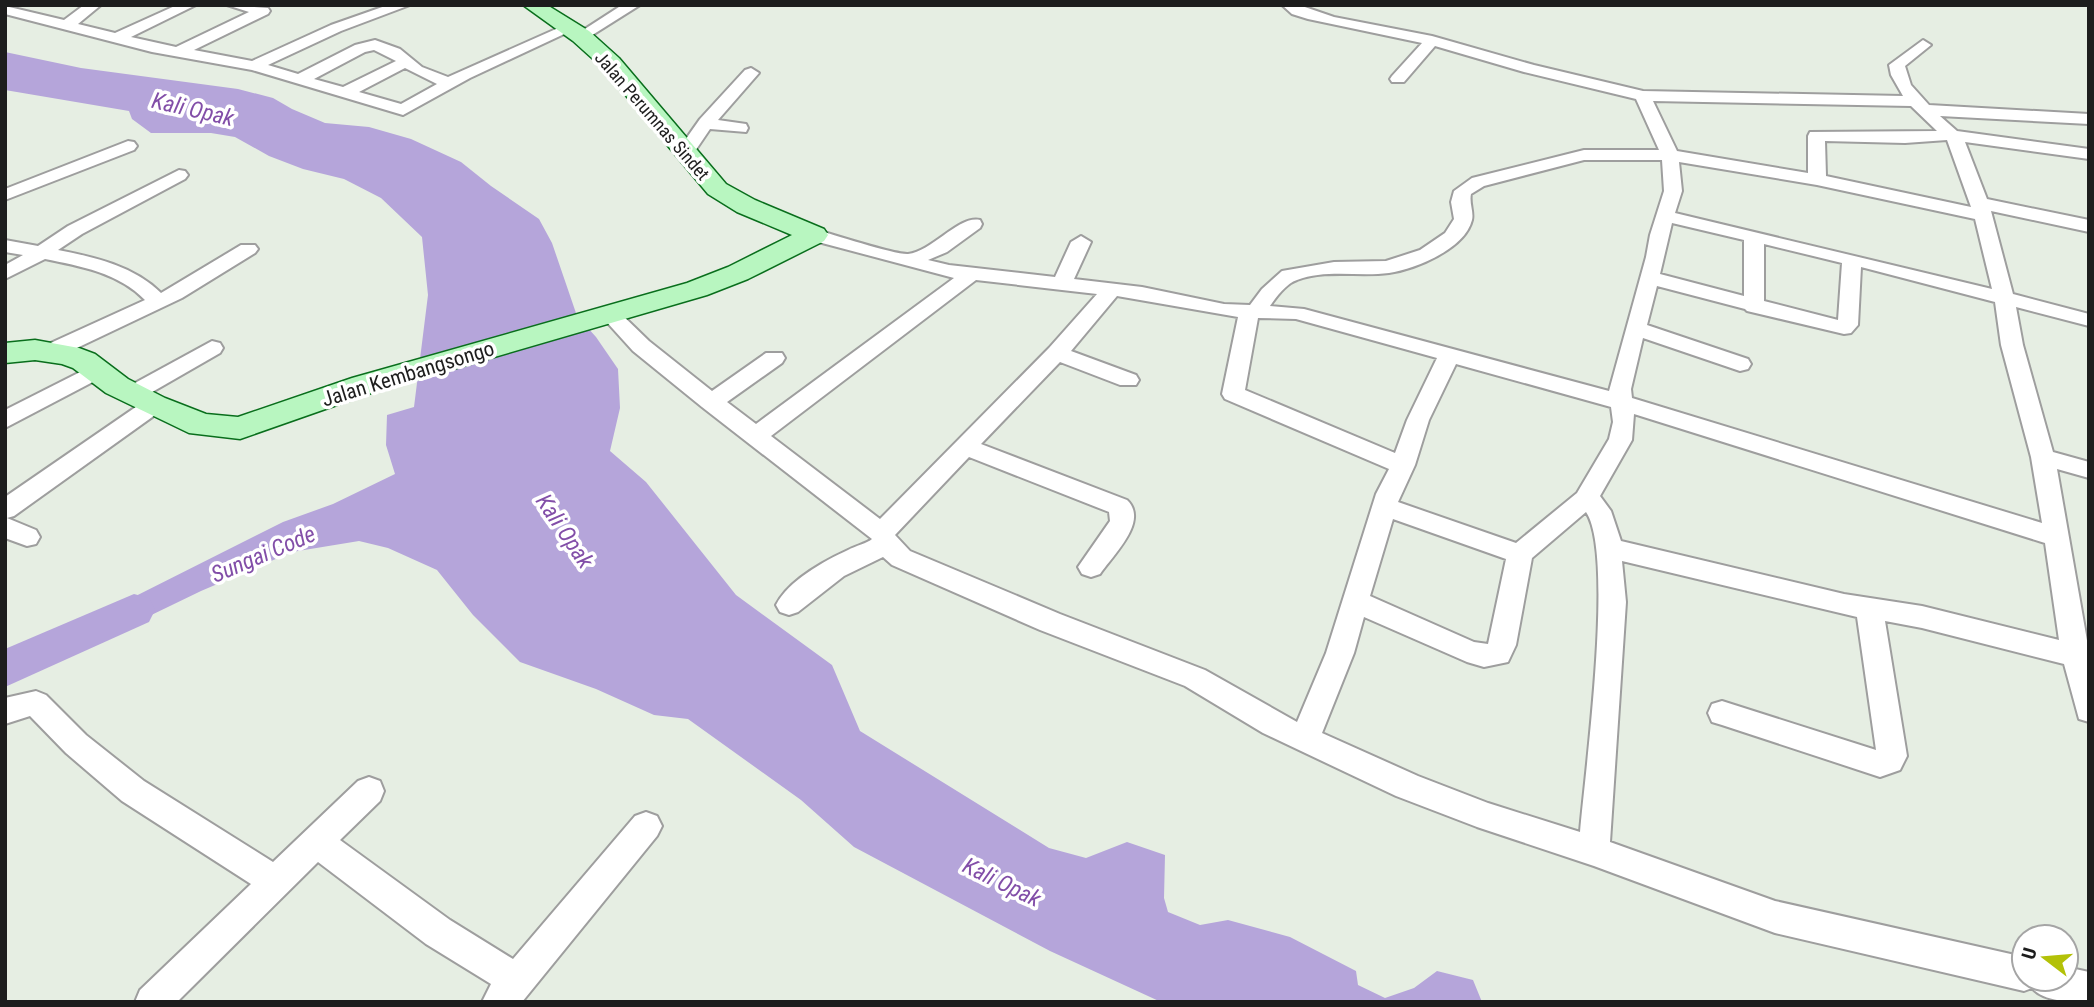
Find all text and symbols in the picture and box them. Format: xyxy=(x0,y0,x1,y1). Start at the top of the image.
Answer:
street label: Jalan Perumnas Sindet xyxy=(591,47,714,184)
water label: Kali Opak xyxy=(149,87,238,132)
street label: Jalan Kembangsongo xyxy=(319,336,497,412)
water label: Kali Opak xyxy=(530,489,600,574)
water label: Sungai Code xyxy=(207,520,319,588)
water label: Kali Opak xyxy=(958,852,1046,913)
north arrow xyxy=(2010,923,2080,993)
text: U xyxy=(2017,945,2042,962)

